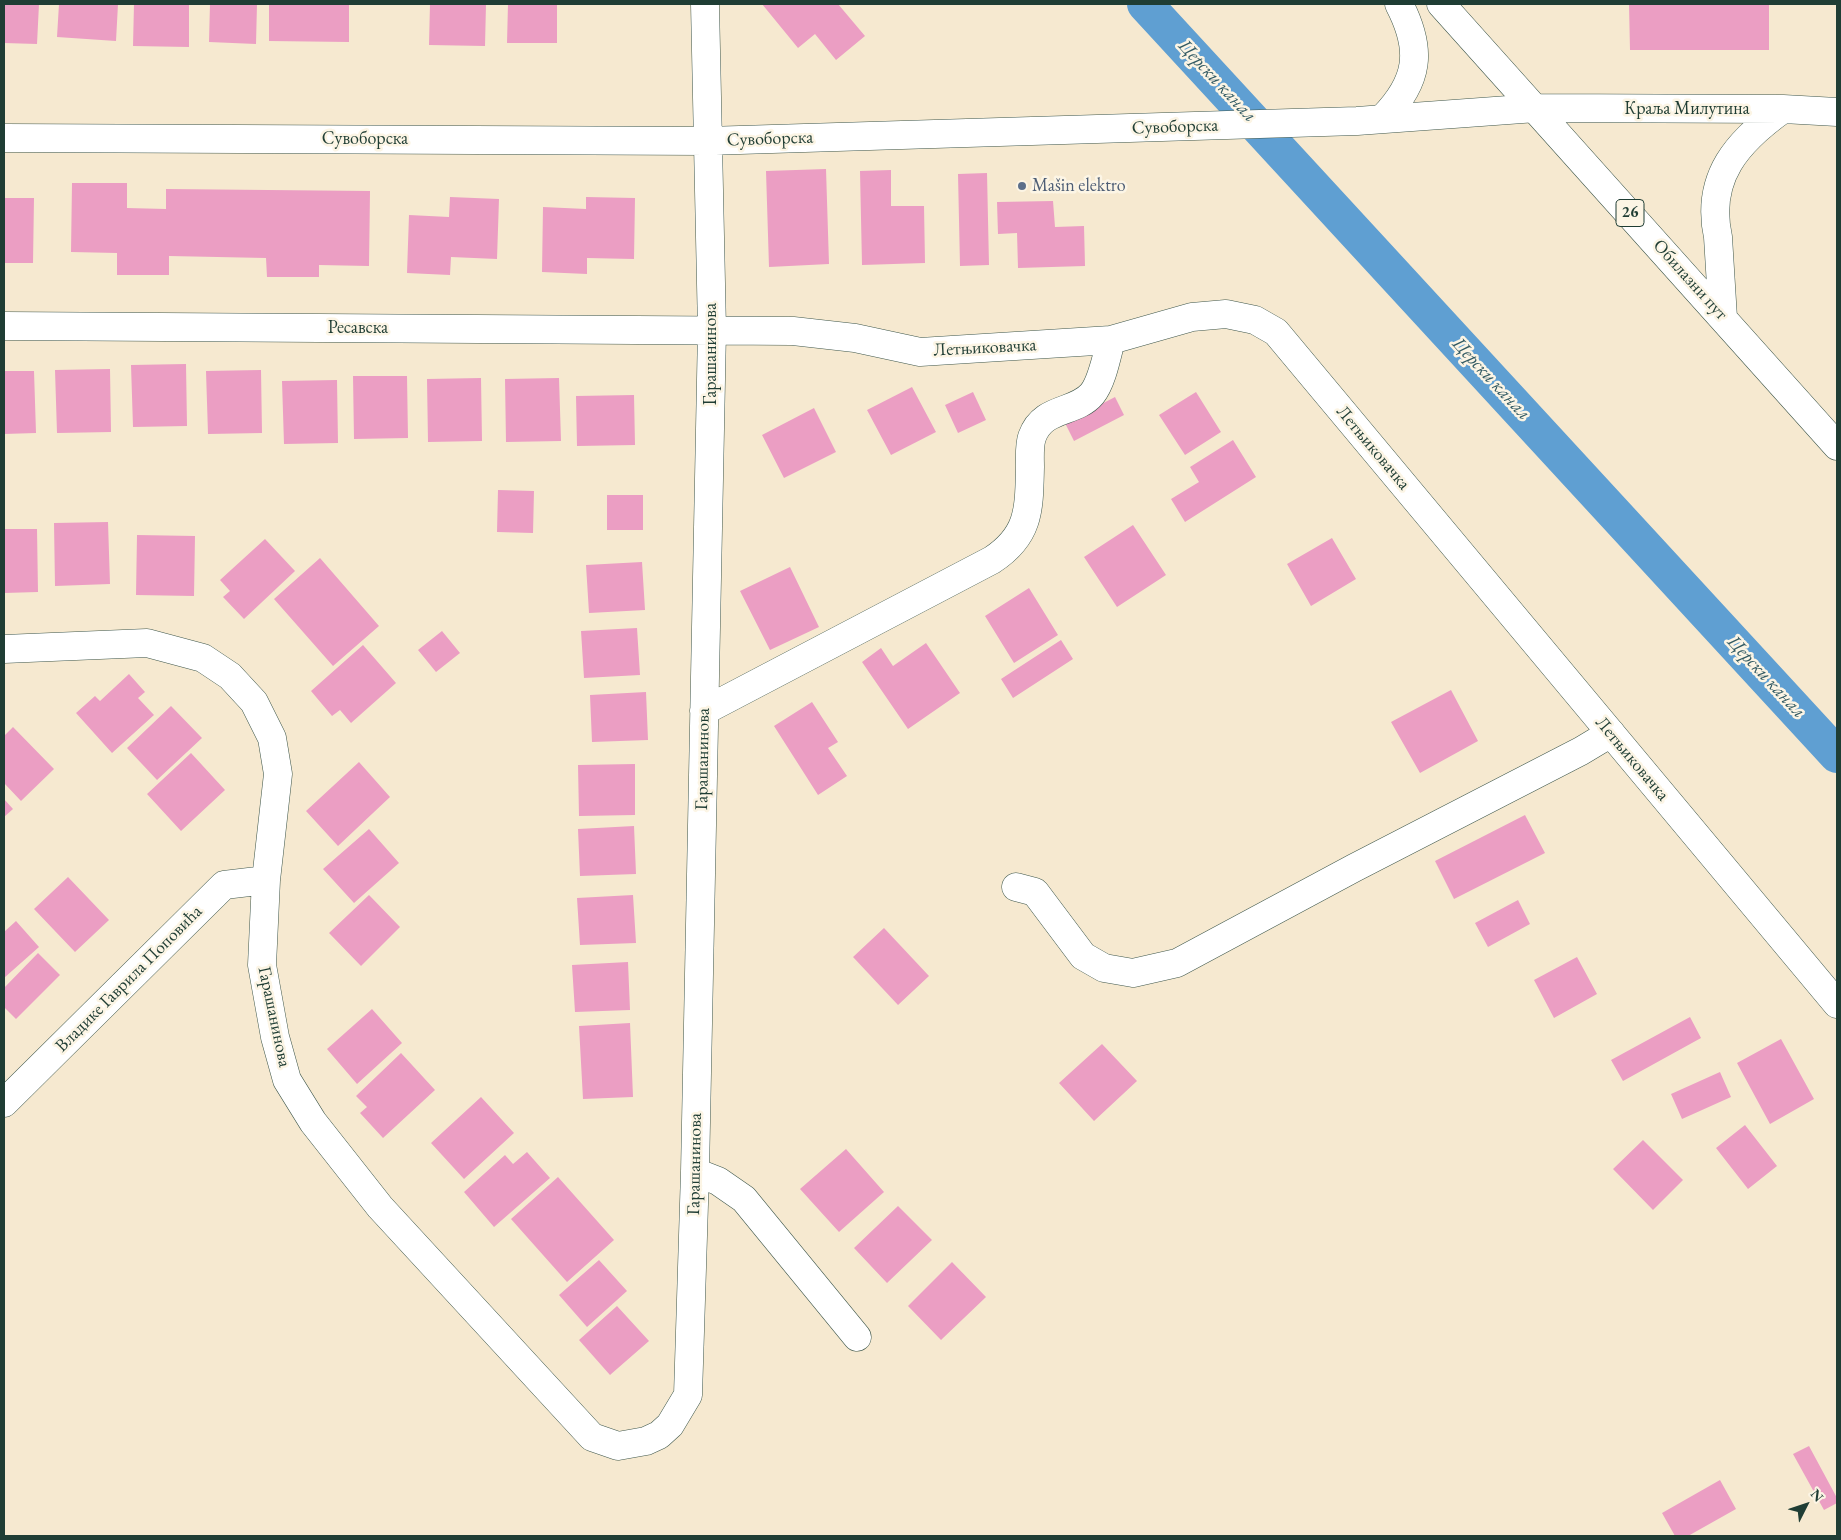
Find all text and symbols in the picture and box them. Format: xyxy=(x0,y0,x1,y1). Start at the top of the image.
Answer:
water label: Церски канал xyxy=(1173,35,1261,127)
street label: Краља Милутина xyxy=(1624,98,1750,120)
street label: Сувоборска xyxy=(1131,115,1219,139)
street label: Сувоборска xyxy=(726,127,814,151)
street label: Сувоборска xyxy=(322,128,408,150)
place label: Mašin elektro xyxy=(1032,175,1126,197)
marker: Mašin elektro xyxy=(1016,180,1028,192)
road number: 26 xyxy=(1616,200,1644,227)
street label: Обилазни пут xyxy=(1648,235,1732,325)
street label: Гарашанинова xyxy=(700,303,722,405)
street label: Ресавска xyxy=(328,317,388,339)
water label: Церски канал xyxy=(1447,333,1535,425)
street label: Летњиковачка xyxy=(933,335,1037,361)
street label: Летњиковачка xyxy=(1332,402,1414,494)
water label: Церски канал xyxy=(1722,631,1810,723)
street label: Гарашанинова xyxy=(691,708,715,810)
street label: Летњиковачка xyxy=(1591,713,1673,805)
street label: Владике Гаврила Поповића xyxy=(51,901,207,1057)
street label: Гарашанинова xyxy=(253,965,295,1069)
street label: Гарашанинова xyxy=(683,1113,707,1215)
north arrow xyxy=(1781,1480,1831,1530)
text: N xyxy=(1807,1485,1828,1505)

